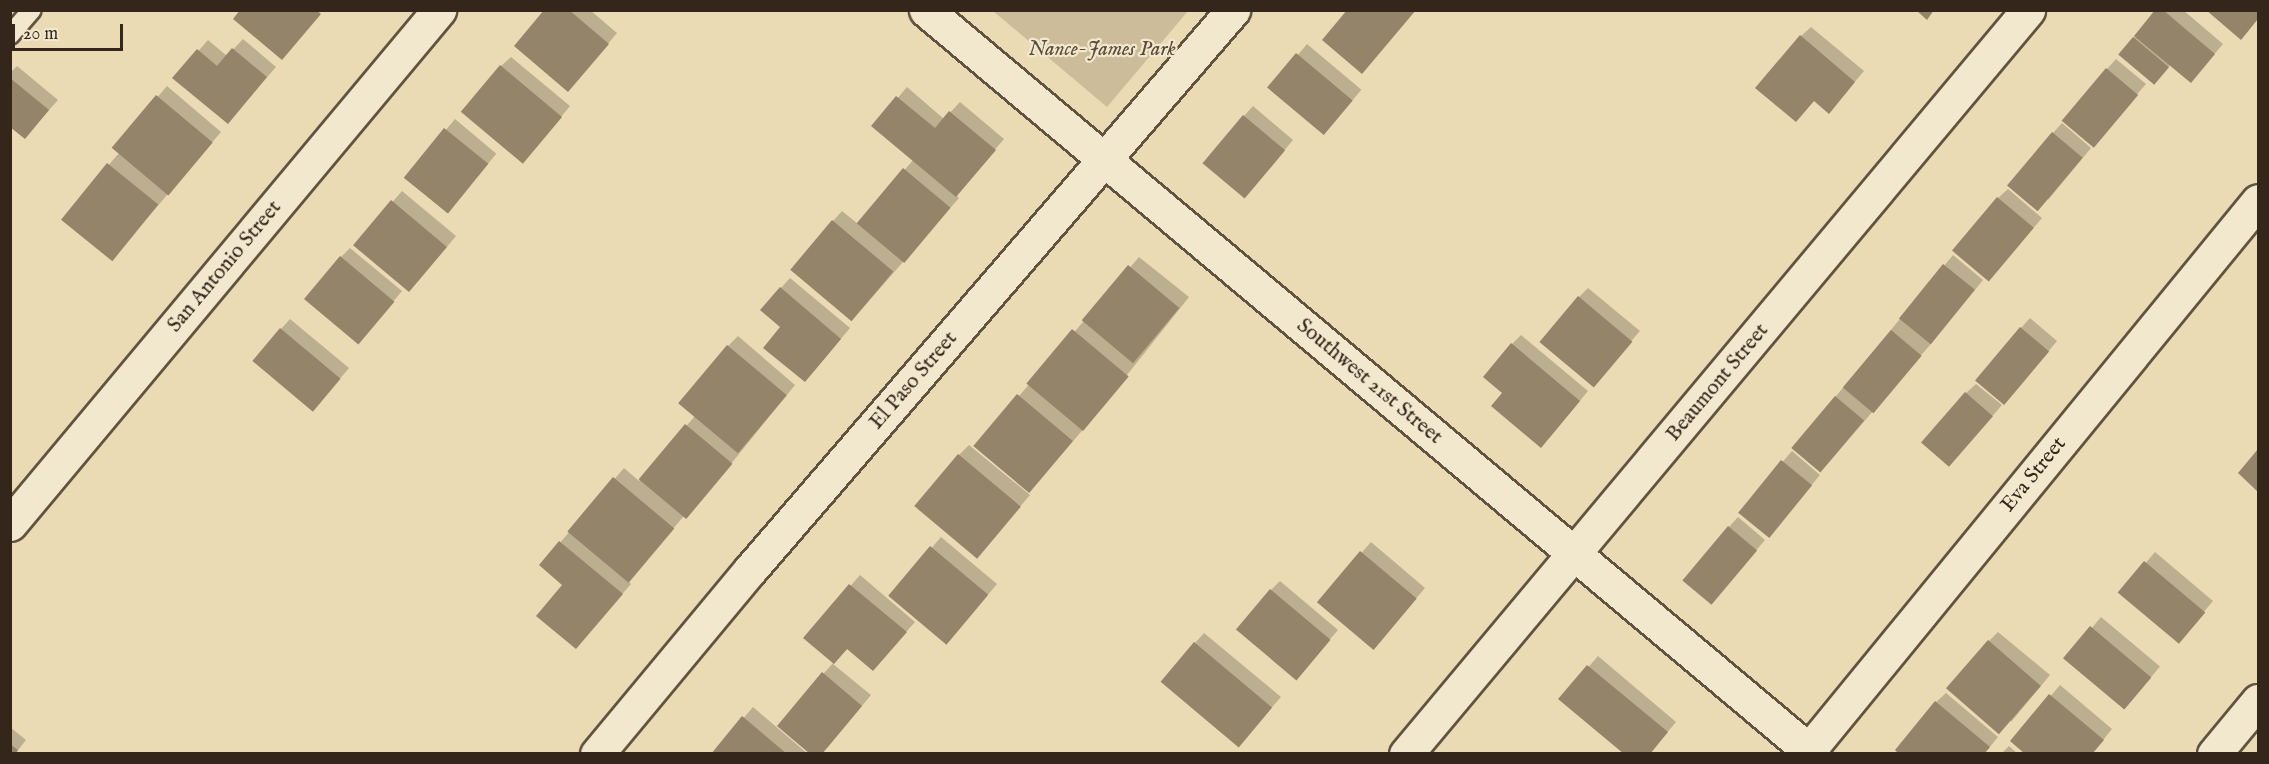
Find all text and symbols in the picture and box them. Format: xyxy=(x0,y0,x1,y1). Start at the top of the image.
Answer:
scale bar xyxy=(15,12,126,50)
text: 20 m xyxy=(23,23,58,46)
park label: Nance-James Park xyxy=(1028,37,1176,63)
street label: San Antonio Street xyxy=(163,196,287,338)
street label: Southwest 21st Street xyxy=(1291,314,1447,450)
street label: Beaumont Street xyxy=(1661,319,1775,447)
street label: El Paso Street xyxy=(865,327,963,435)
street label: Eva Street xyxy=(1996,432,2072,518)

